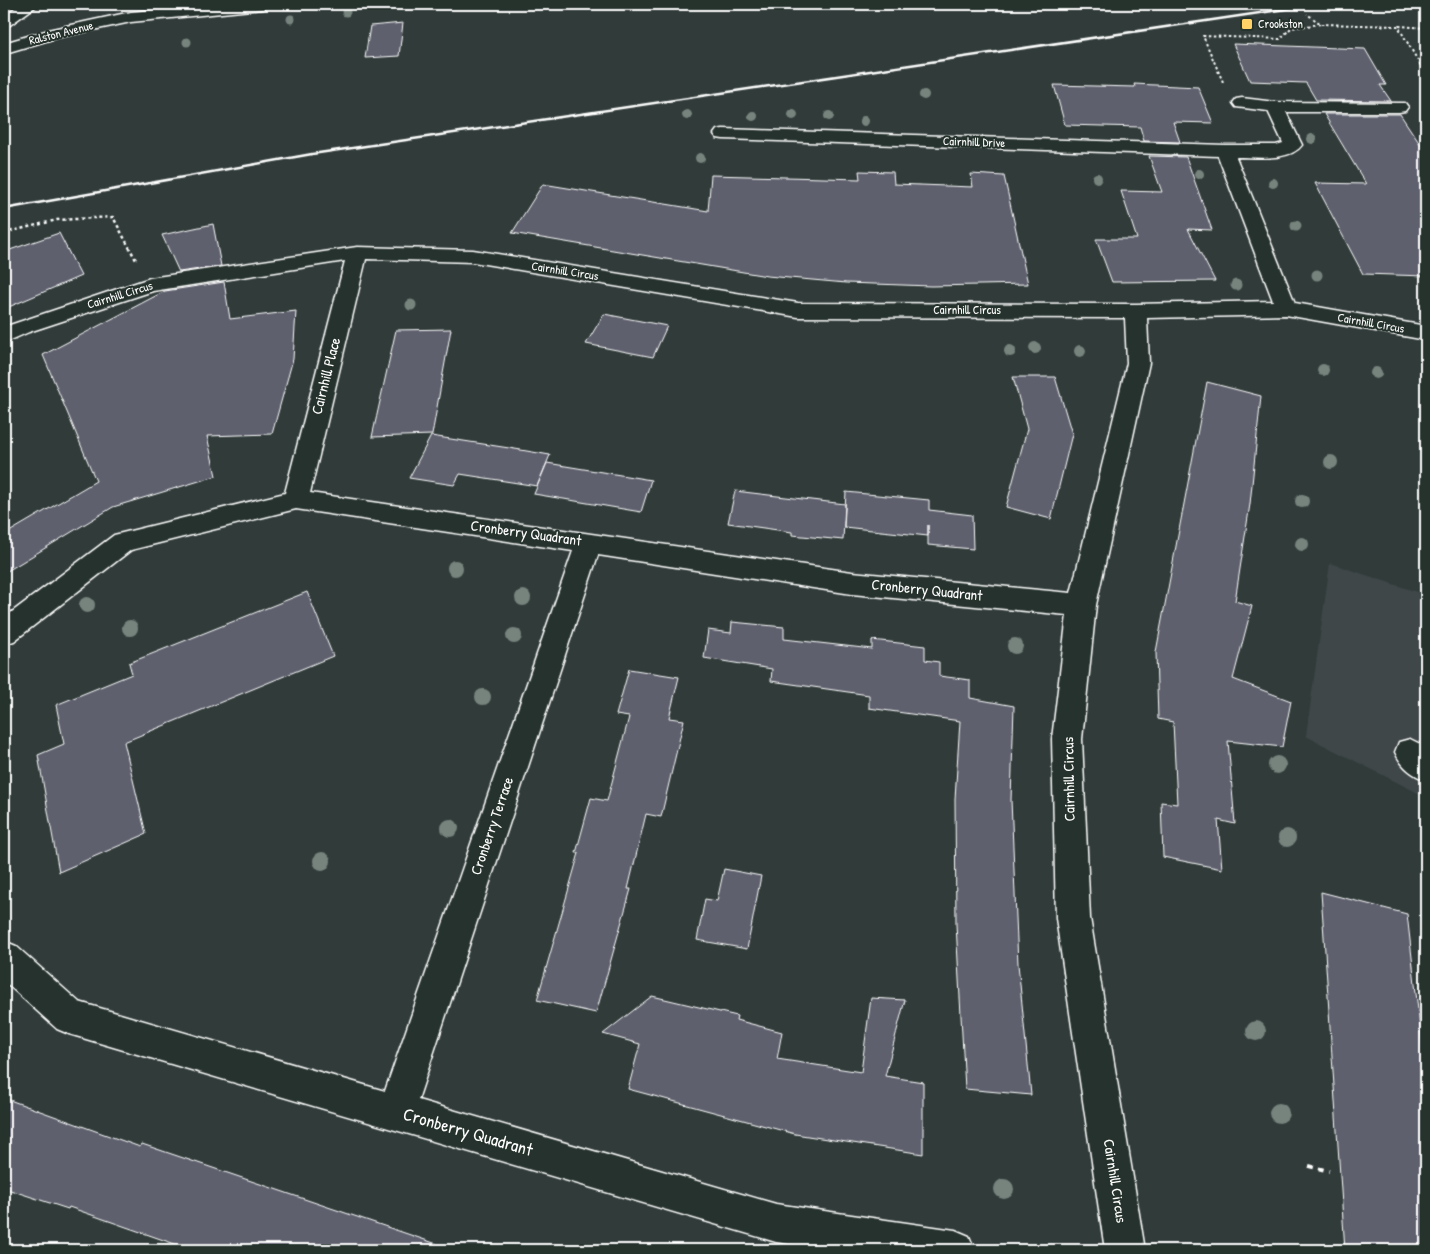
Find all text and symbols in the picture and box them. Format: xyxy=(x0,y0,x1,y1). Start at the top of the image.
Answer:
place label: Crookston xyxy=(1258,15,1303,32)
street label: Ralston Avenue xyxy=(27,16,95,49)
marker: Crookston xyxy=(1240,17,1254,31)
street label: Cairnhill Drive xyxy=(943,132,1006,151)
street label: Cairnhill Circus xyxy=(530,257,600,284)
street label: Cairnhill Circus xyxy=(85,276,155,313)
street label: Cairnhill Circus xyxy=(933,301,1001,318)
street label: Cairnhill Circus xyxy=(1336,308,1406,337)
street label: Cairnhill Place xyxy=(306,335,345,416)
street label: Cronberry Quadrant xyxy=(469,514,584,551)
street label: Cronberry Quadrant xyxy=(871,573,984,606)
street label: Cairnhill Circus xyxy=(1057,736,1080,821)
street label: Cronberry Terrace xyxy=(465,774,518,878)
street label: Cronberry Quadrant xyxy=(400,1101,537,1162)
street label: Cairnhill Circus xyxy=(1099,1138,1133,1225)

